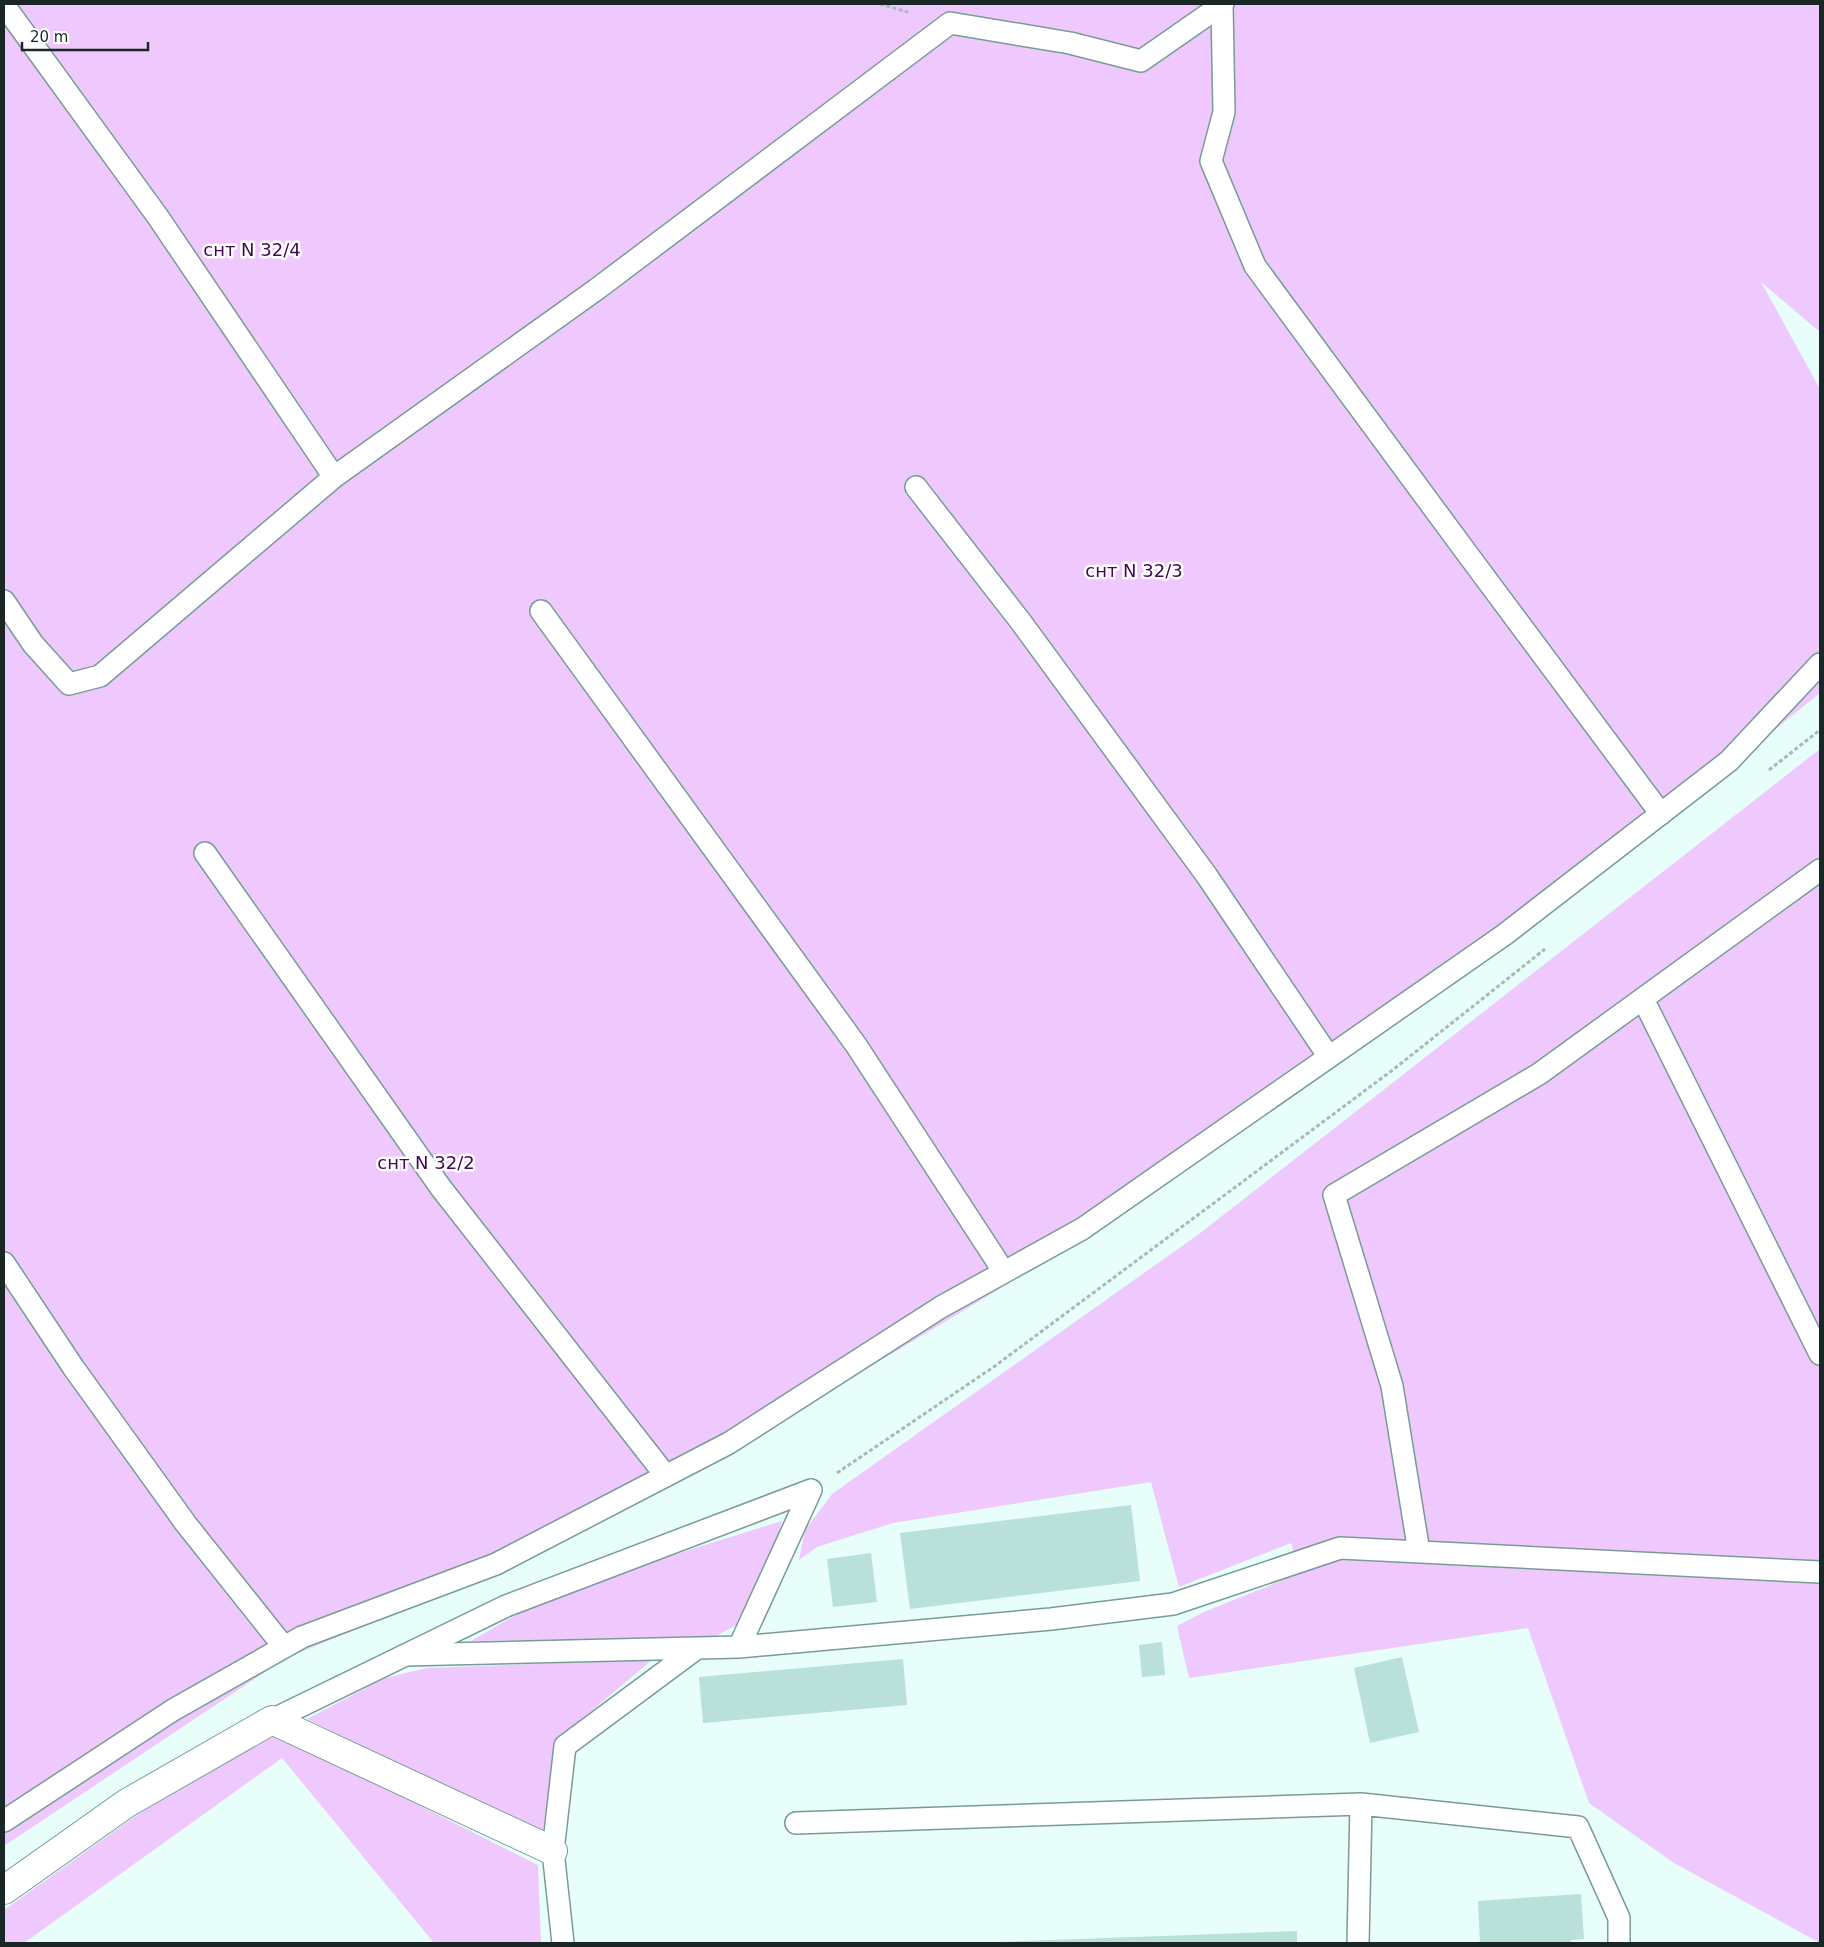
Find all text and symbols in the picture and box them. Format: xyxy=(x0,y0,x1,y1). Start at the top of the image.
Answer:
scale bar xyxy=(22,20,149,52)
text: 20 m xyxy=(30,28,68,46)
park label: снт N 32/4 xyxy=(203,239,301,260)
park label: снт N 32/3 xyxy=(1085,560,1183,581)
park label: снт N 32/2 xyxy=(377,1152,475,1173)

